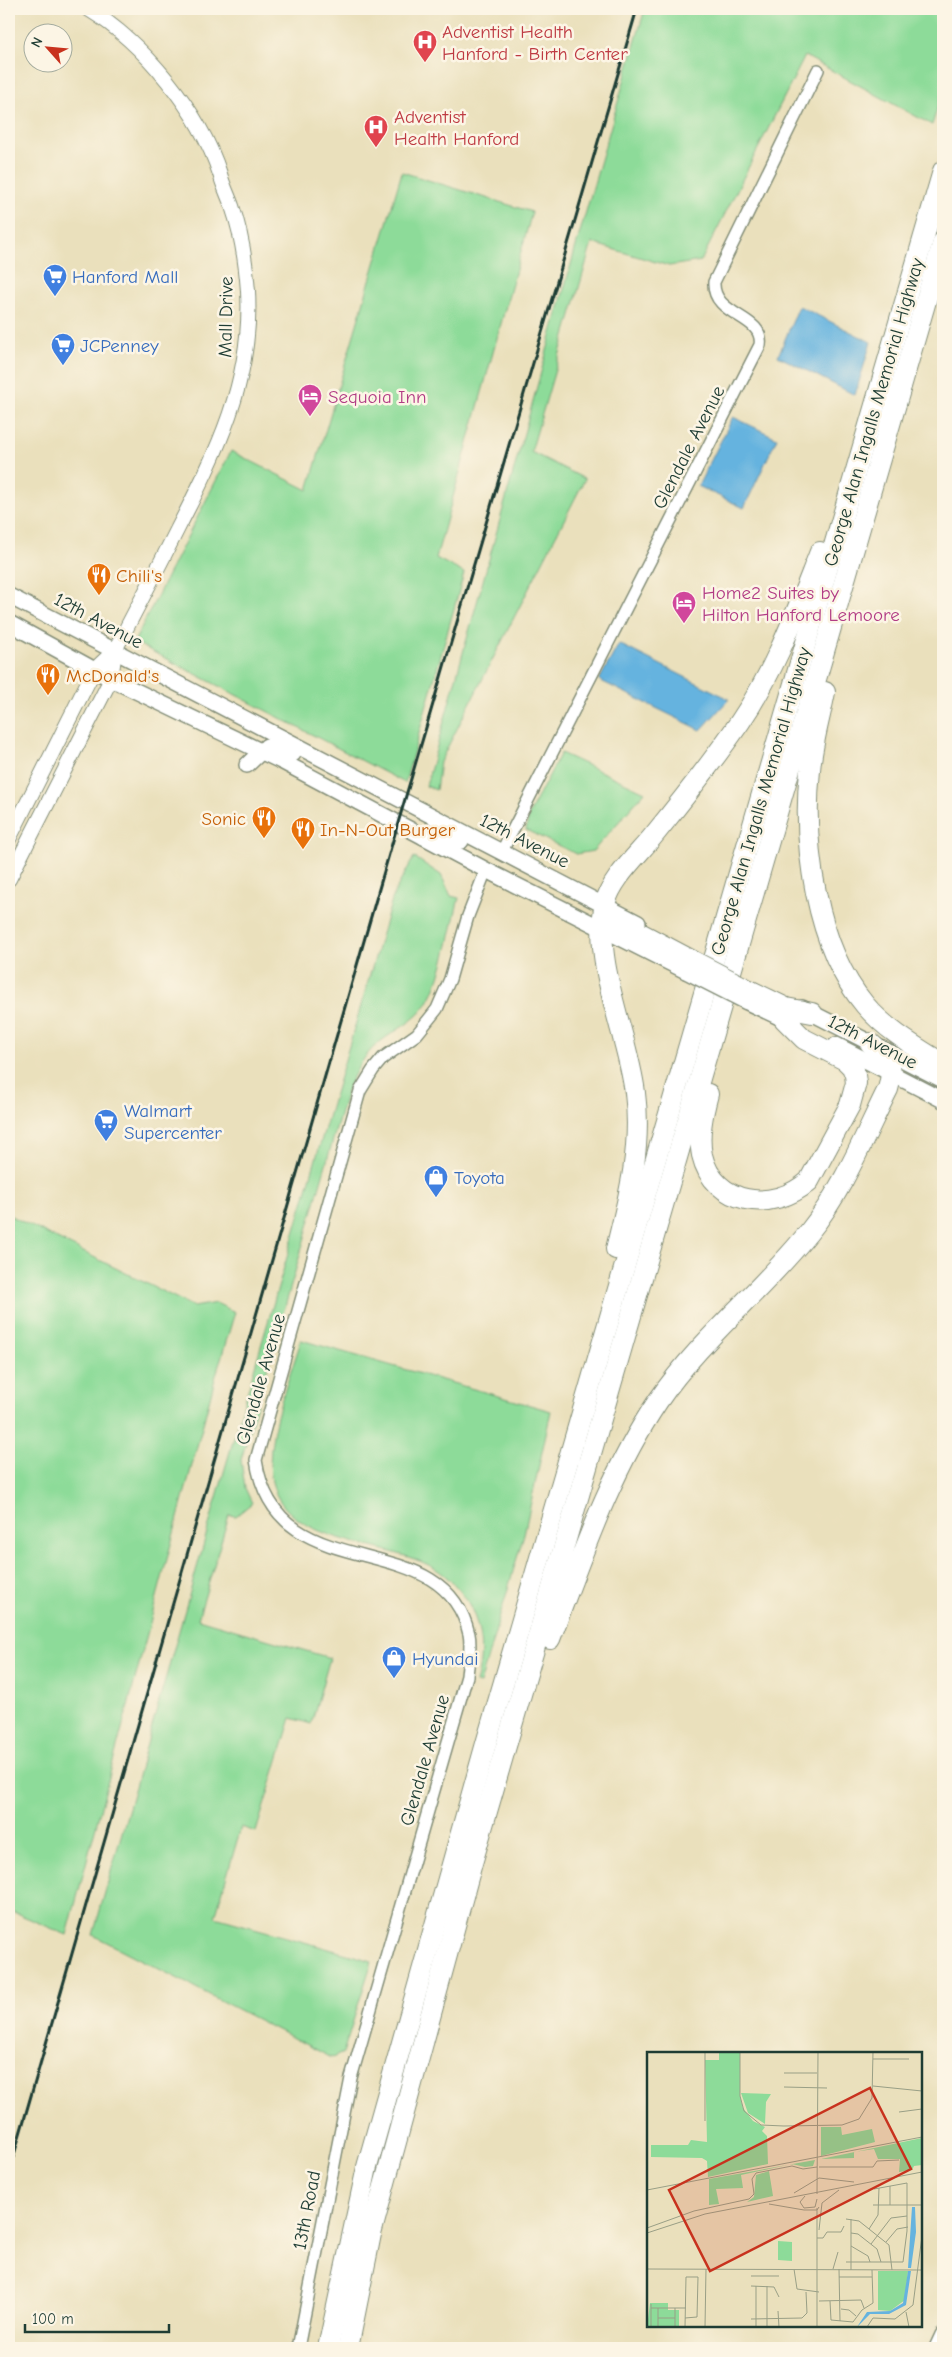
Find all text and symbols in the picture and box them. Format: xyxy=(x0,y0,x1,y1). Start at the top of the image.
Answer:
place label: Adventist Health Hanford - Birth Center xyxy=(442,21,628,65)
north arrow xyxy=(22,22,72,72)
hospital icon: Adventist Health Hanford - Birth Center xyxy=(412,29,438,63)
text: N xyxy=(27,34,47,50)
place label: Adventist Health Hanford xyxy=(394,106,519,150)
hospital icon: Adventist Health Hanford xyxy=(363,114,389,148)
street label: George Alan Ingalls Memorial Highway xyxy=(819,255,929,569)
supermarket icon: Hanford Mall xyxy=(42,263,68,297)
place label: Hanford Mall xyxy=(72,266,179,288)
street label: Mall Drive xyxy=(214,276,238,358)
supermarket icon: JCPenney xyxy=(50,332,76,366)
place label: JCPenney xyxy=(80,335,159,357)
street label: Glendale Avenue xyxy=(648,382,729,513)
hotel icon: Sequoia Inn xyxy=(297,383,323,417)
place label: Sequoia Inn xyxy=(328,386,427,408)
restaurant icon: Chili's xyxy=(86,562,112,596)
place label: Chili's xyxy=(116,565,162,587)
place label: Home2 Suites by Hilton Hanford Lemoore xyxy=(702,582,900,626)
street label: 12th Avenue xyxy=(50,588,147,653)
hotel icon: Home2 Suites by Hilton Hanford Lemoore xyxy=(671,590,697,624)
street label: George Alan Ingalls Memorial Highway xyxy=(706,644,816,958)
restaurant icon: McDonald's xyxy=(35,662,61,696)
place label: McDonald's xyxy=(66,665,159,687)
restaurant icon: Sonic xyxy=(251,805,277,839)
place label: Sonic xyxy=(201,808,246,830)
street label: 12th Avenue xyxy=(476,809,573,873)
restaurant icon: In-N-Out Burger xyxy=(290,816,316,850)
place label: In-N-Out Burger xyxy=(320,819,455,841)
street label: 12th Avenue xyxy=(824,1010,921,1074)
place label: Walmart Supercenter xyxy=(124,1100,222,1144)
supermarket icon: Walmart Supercenter xyxy=(93,1108,119,1142)
shop icon: Toyota xyxy=(423,1164,449,1198)
place label: Toyota xyxy=(454,1167,505,1189)
street label: Glendale Avenue xyxy=(232,1311,290,1447)
shop icon: Hyundai xyxy=(381,1645,407,1679)
place label: Hyundai xyxy=(412,1648,479,1670)
street label: Glendale Avenue xyxy=(396,1692,454,1828)
inset map xyxy=(647,2052,922,2327)
street label: 13th Road xyxy=(289,2169,325,2252)
scale bar xyxy=(25,2302,169,2334)
text: 100 m xyxy=(32,2310,74,2328)

